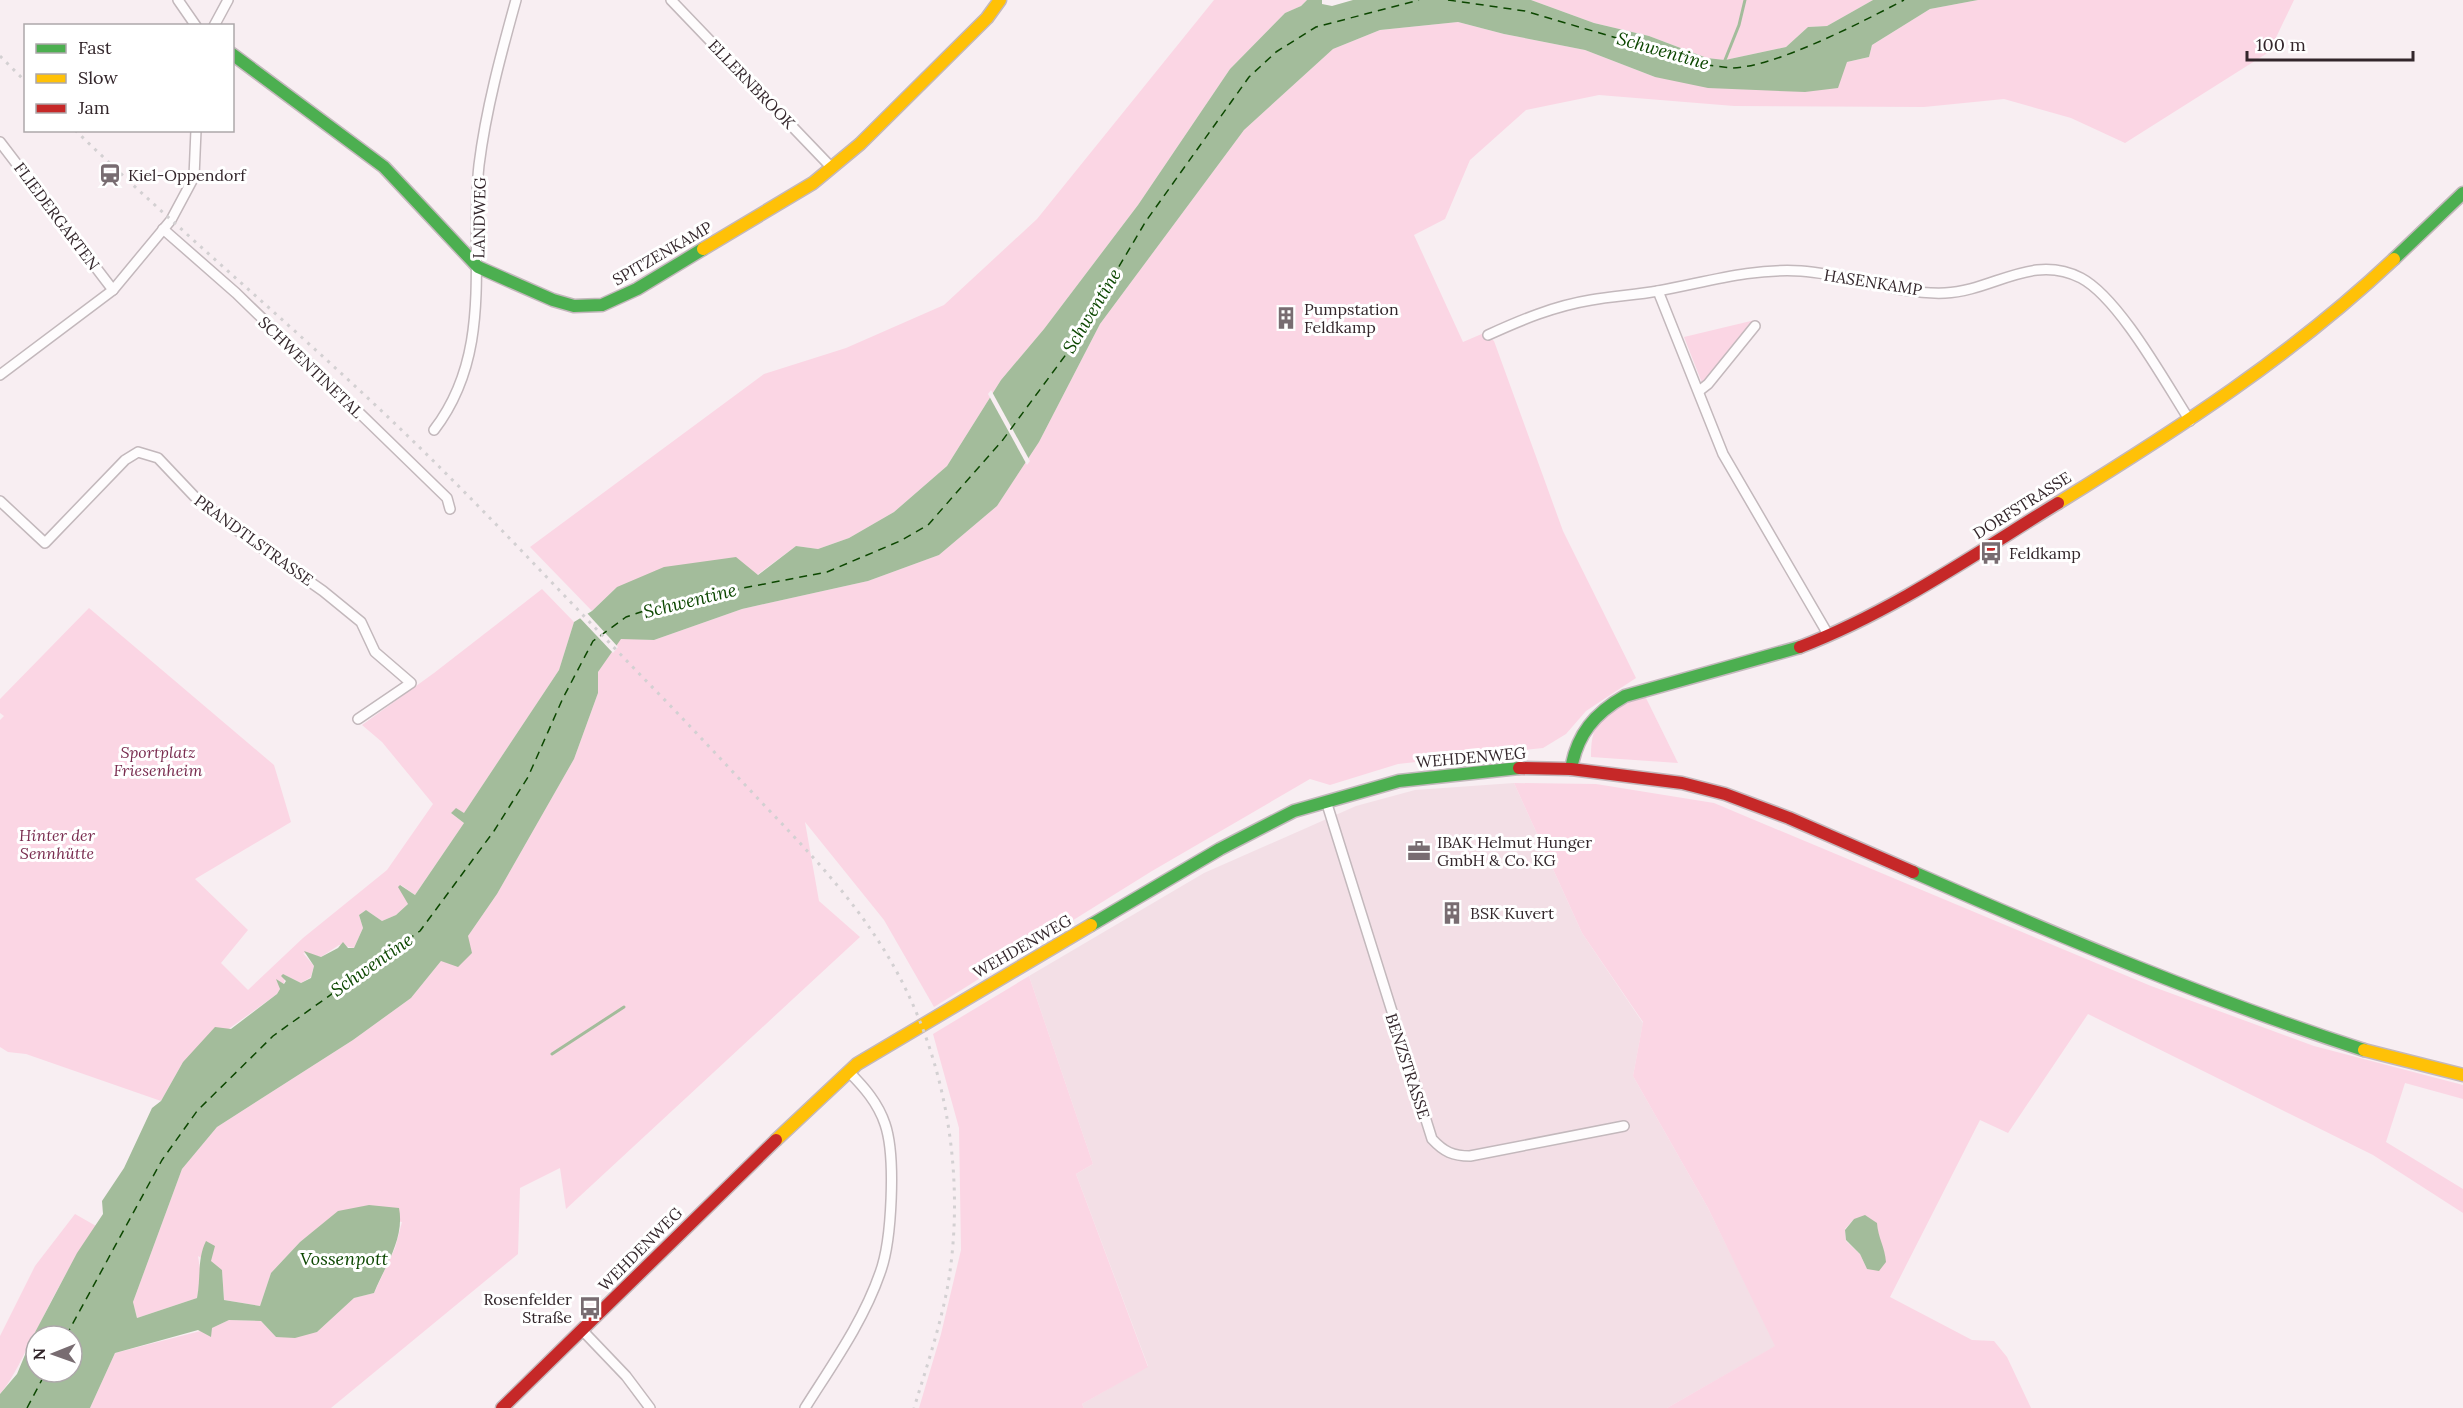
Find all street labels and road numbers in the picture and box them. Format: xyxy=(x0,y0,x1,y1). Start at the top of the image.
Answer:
street label: ELLERNBROOK xyxy=(704,35,800,133)
street label: FLIEDERGARTEN xyxy=(10,158,104,274)
street label: LANDWEG xyxy=(468,177,490,259)
street label: SPITZENKAMP xyxy=(609,216,716,290)
street label: HASENKAMP xyxy=(1823,264,1924,300)
street label: SCHWENTINETAL xyxy=(255,312,367,422)
street label: DORFSTRASSE xyxy=(1969,467,2075,543)
street label: PRANDTLSTRASSE xyxy=(191,490,317,590)
street label: WEHDENWEG xyxy=(1415,742,1527,772)
street label: WEHDENWEG xyxy=(969,910,1075,982)
street label: BENZSTRASSE xyxy=(1381,1011,1435,1121)
street label: WEHDENWEG xyxy=(594,1203,686,1295)

